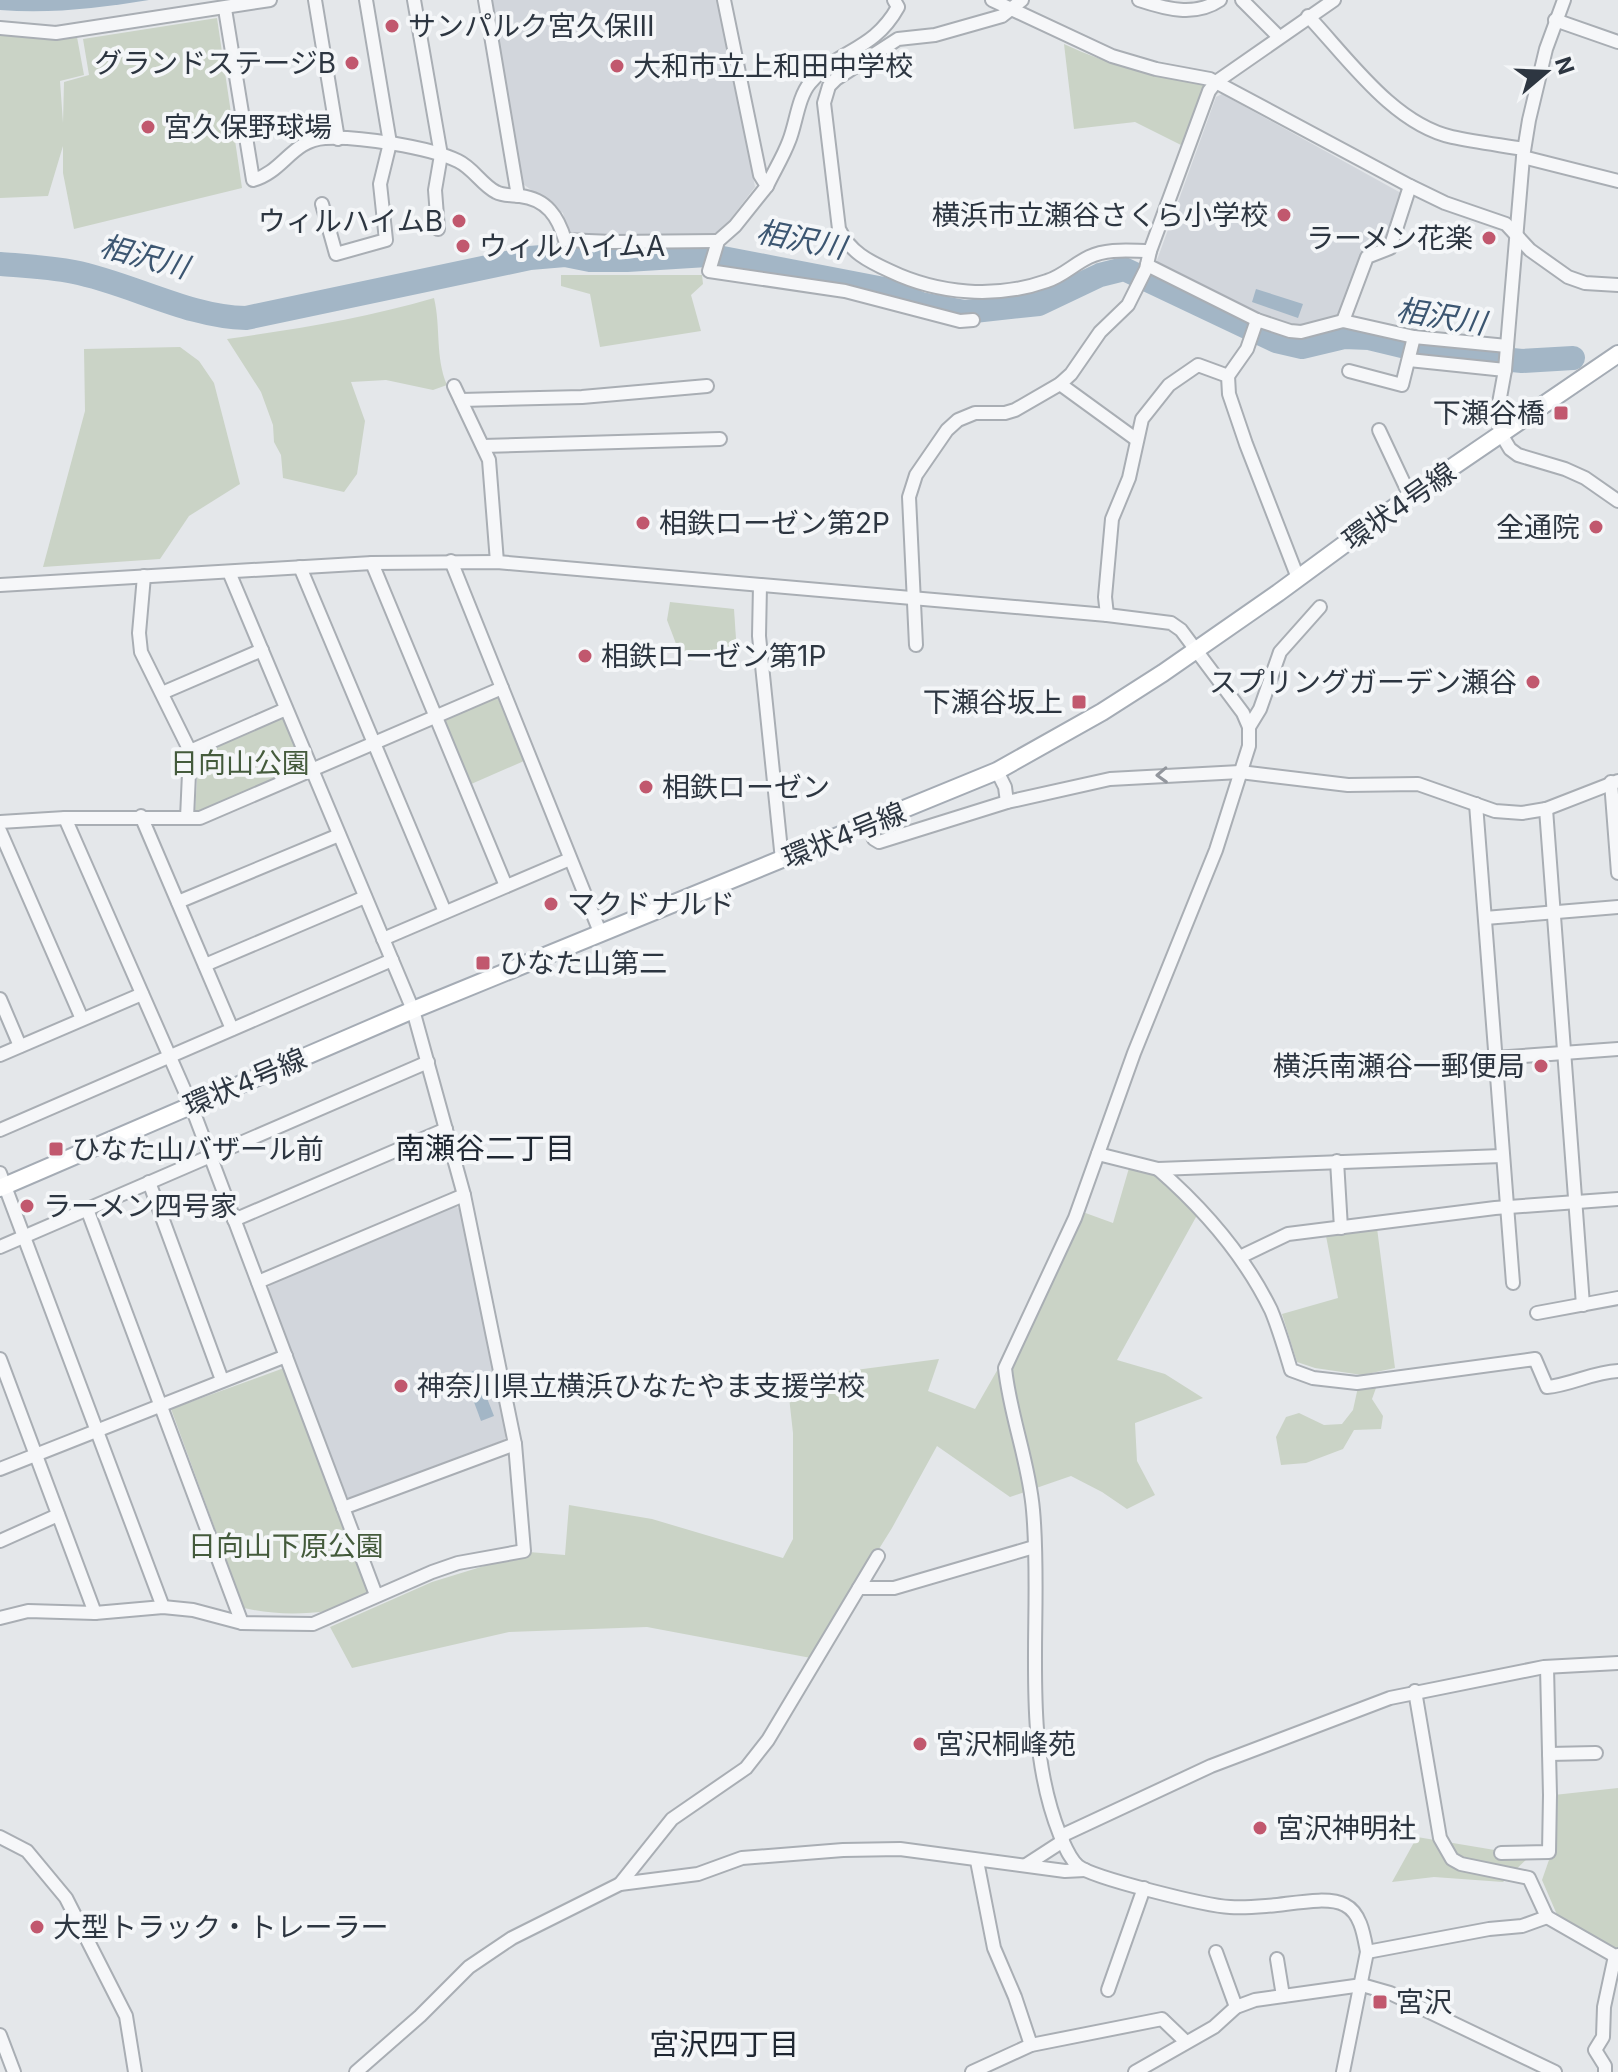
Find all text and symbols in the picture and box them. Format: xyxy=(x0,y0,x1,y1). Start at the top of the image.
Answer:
place label: サンパルク宮久保Ⅲ xyxy=(408,9,655,43)
marker: サンパルク宮久保Ⅲ xyxy=(383,17,401,35)
north arrow xyxy=(1506,32,1586,112)
place label: グランドステージB xyxy=(94,46,336,80)
place label: 大和市立上和田中学校 xyxy=(633,49,913,83)
text: N xyxy=(1550,53,1580,78)
marker: グランドステージB xyxy=(343,54,361,72)
marker: 大和市立上和田中学校 xyxy=(608,57,626,75)
place label: 宮久保野球場 xyxy=(164,110,332,144)
marker: 宮久保野球場 xyxy=(139,118,157,136)
place label: 横浜市立瀬谷さくら小学校 xyxy=(932,198,1268,232)
place label: ウィルハイムB xyxy=(258,204,443,238)
marker: 横浜市立瀬谷さくら小学校 xyxy=(1275,206,1293,224)
marker: ウィルハイムB xyxy=(450,212,468,230)
water label: 相沢川 xyxy=(754,213,852,266)
place label: ラーメン花楽 xyxy=(1306,221,1473,255)
water label: 相沢川 xyxy=(96,227,195,286)
place label: ウィルハイムA xyxy=(479,229,665,263)
marker: ラーメン花楽 xyxy=(1480,229,1498,247)
marker: ウィルハイムA xyxy=(454,237,472,255)
water label: 相沢川 xyxy=(1394,291,1491,341)
place label: 下瀬谷橋 xyxy=(1433,396,1545,430)
marker: 下瀬谷橋 xyxy=(1552,404,1570,422)
street label: 環状4号線 xyxy=(1336,455,1462,557)
place label: 相鉄ローゼン第2P xyxy=(659,506,890,540)
place label: 全通院 xyxy=(1496,510,1580,544)
marker: 相鉄ローゼン第2P xyxy=(634,514,652,532)
marker: 全通院 xyxy=(1587,518,1605,536)
place label: 相鉄ローゼン第1P xyxy=(601,639,826,673)
marker: 相鉄ローゼン第1P xyxy=(576,647,594,665)
place label: スプリングガーデン瀬谷 xyxy=(1209,665,1517,699)
marker: スプリングガーデン瀬谷 xyxy=(1524,673,1542,691)
place label: 下瀬谷坂上 xyxy=(923,685,1063,719)
marker: 下瀬谷坂上 xyxy=(1070,693,1088,711)
park label: 日向山公園 xyxy=(170,746,310,780)
one-way arrow xyxy=(1155,767,1168,784)
place label: 相鉄ローゼン xyxy=(662,770,830,804)
marker: 相鉄ローゼン xyxy=(637,778,655,796)
street label: 環状4号線 xyxy=(777,795,911,875)
place label: マクドナルド xyxy=(567,887,735,921)
marker: マクドナルド xyxy=(542,895,560,913)
place label: ひなた山第二 xyxy=(499,946,667,980)
marker: ひなた山第二 xyxy=(474,954,492,972)
street label: 環状4号線 xyxy=(178,1041,312,1123)
place label: 横浜南瀬谷一郵便局 xyxy=(1273,1049,1525,1083)
marker: 横浜南瀬谷一郵便局 xyxy=(1532,1057,1550,1075)
district label: 南瀬谷二丁目 xyxy=(395,1130,575,1166)
place label: ひなた山バザール前 xyxy=(72,1132,324,1166)
marker: ひなた山バザール前 xyxy=(47,1140,65,1158)
place label: ラーメン四号家 xyxy=(43,1189,238,1223)
marker: ラーメン四号家 xyxy=(18,1197,36,1215)
place label: 神奈川県立横浜ひなたやま支援学校 xyxy=(417,1369,865,1403)
marker: 神奈川県立横浜ひなたやま支援学校 xyxy=(392,1377,410,1395)
park label: 日向山下原公園 xyxy=(188,1529,384,1563)
place label: 宮沢桐峰苑 xyxy=(936,1727,1076,1761)
marker: 宮沢桐峰苑 xyxy=(911,1735,929,1753)
place label: 宮沢神明社 xyxy=(1276,1811,1416,1845)
marker: 宮沢神明社 xyxy=(1251,1819,1269,1837)
place label: 大型トラック・トレーラー xyxy=(53,1910,388,1944)
marker: 大型トラック・トレーラー xyxy=(28,1918,46,1936)
place label: 宮沢 xyxy=(1396,1985,1452,2019)
marker: 宮沢 xyxy=(1371,1993,1389,2011)
district label: 宮沢四丁目 xyxy=(649,2026,799,2062)

